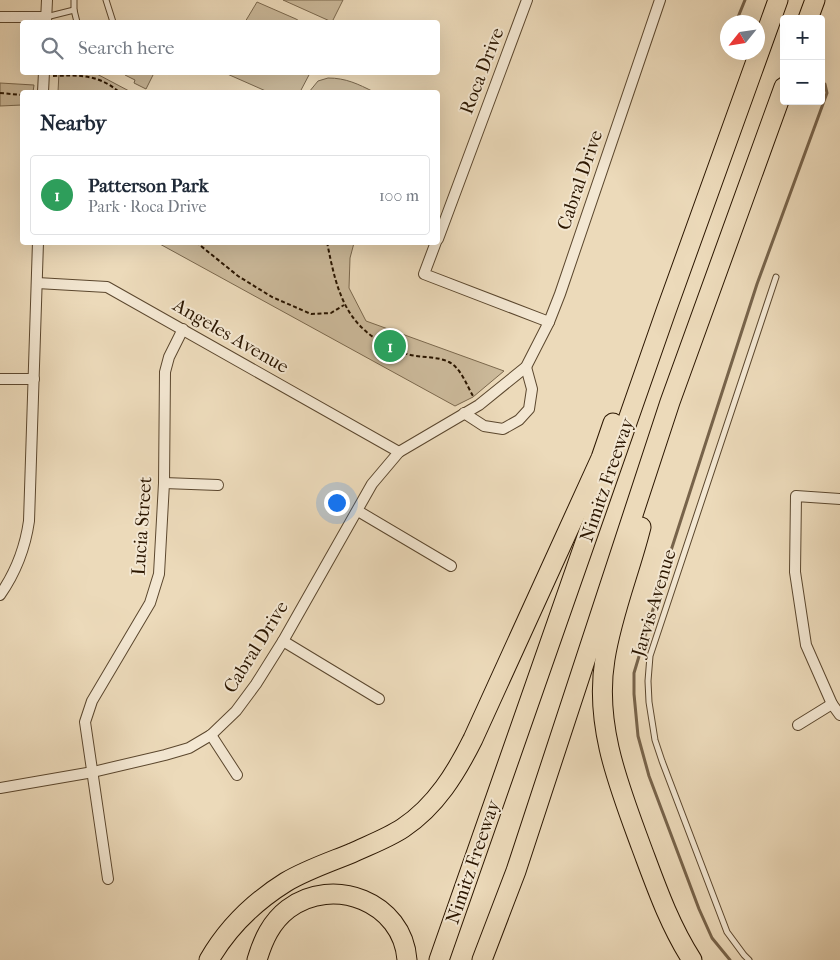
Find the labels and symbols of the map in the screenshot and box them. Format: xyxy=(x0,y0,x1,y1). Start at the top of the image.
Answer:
north arrow xyxy=(720,15,765,60)
street label: Roca Drive xyxy=(455,25,509,117)
street label: Cabral Drive xyxy=(553,127,607,233)
street label: Angeles Avenue xyxy=(168,294,293,378)
pin: 1 xyxy=(374,327,406,365)
street label: Nimitz Freeway xyxy=(575,414,639,545)
street label: Lucia Street xyxy=(128,476,156,576)
your location xyxy=(324,490,350,516)
street label: Jarvis Avenue xyxy=(627,547,681,661)
street label: Cabral Drive xyxy=(219,597,293,697)
street label: Nimitz Freeway xyxy=(441,796,505,927)

